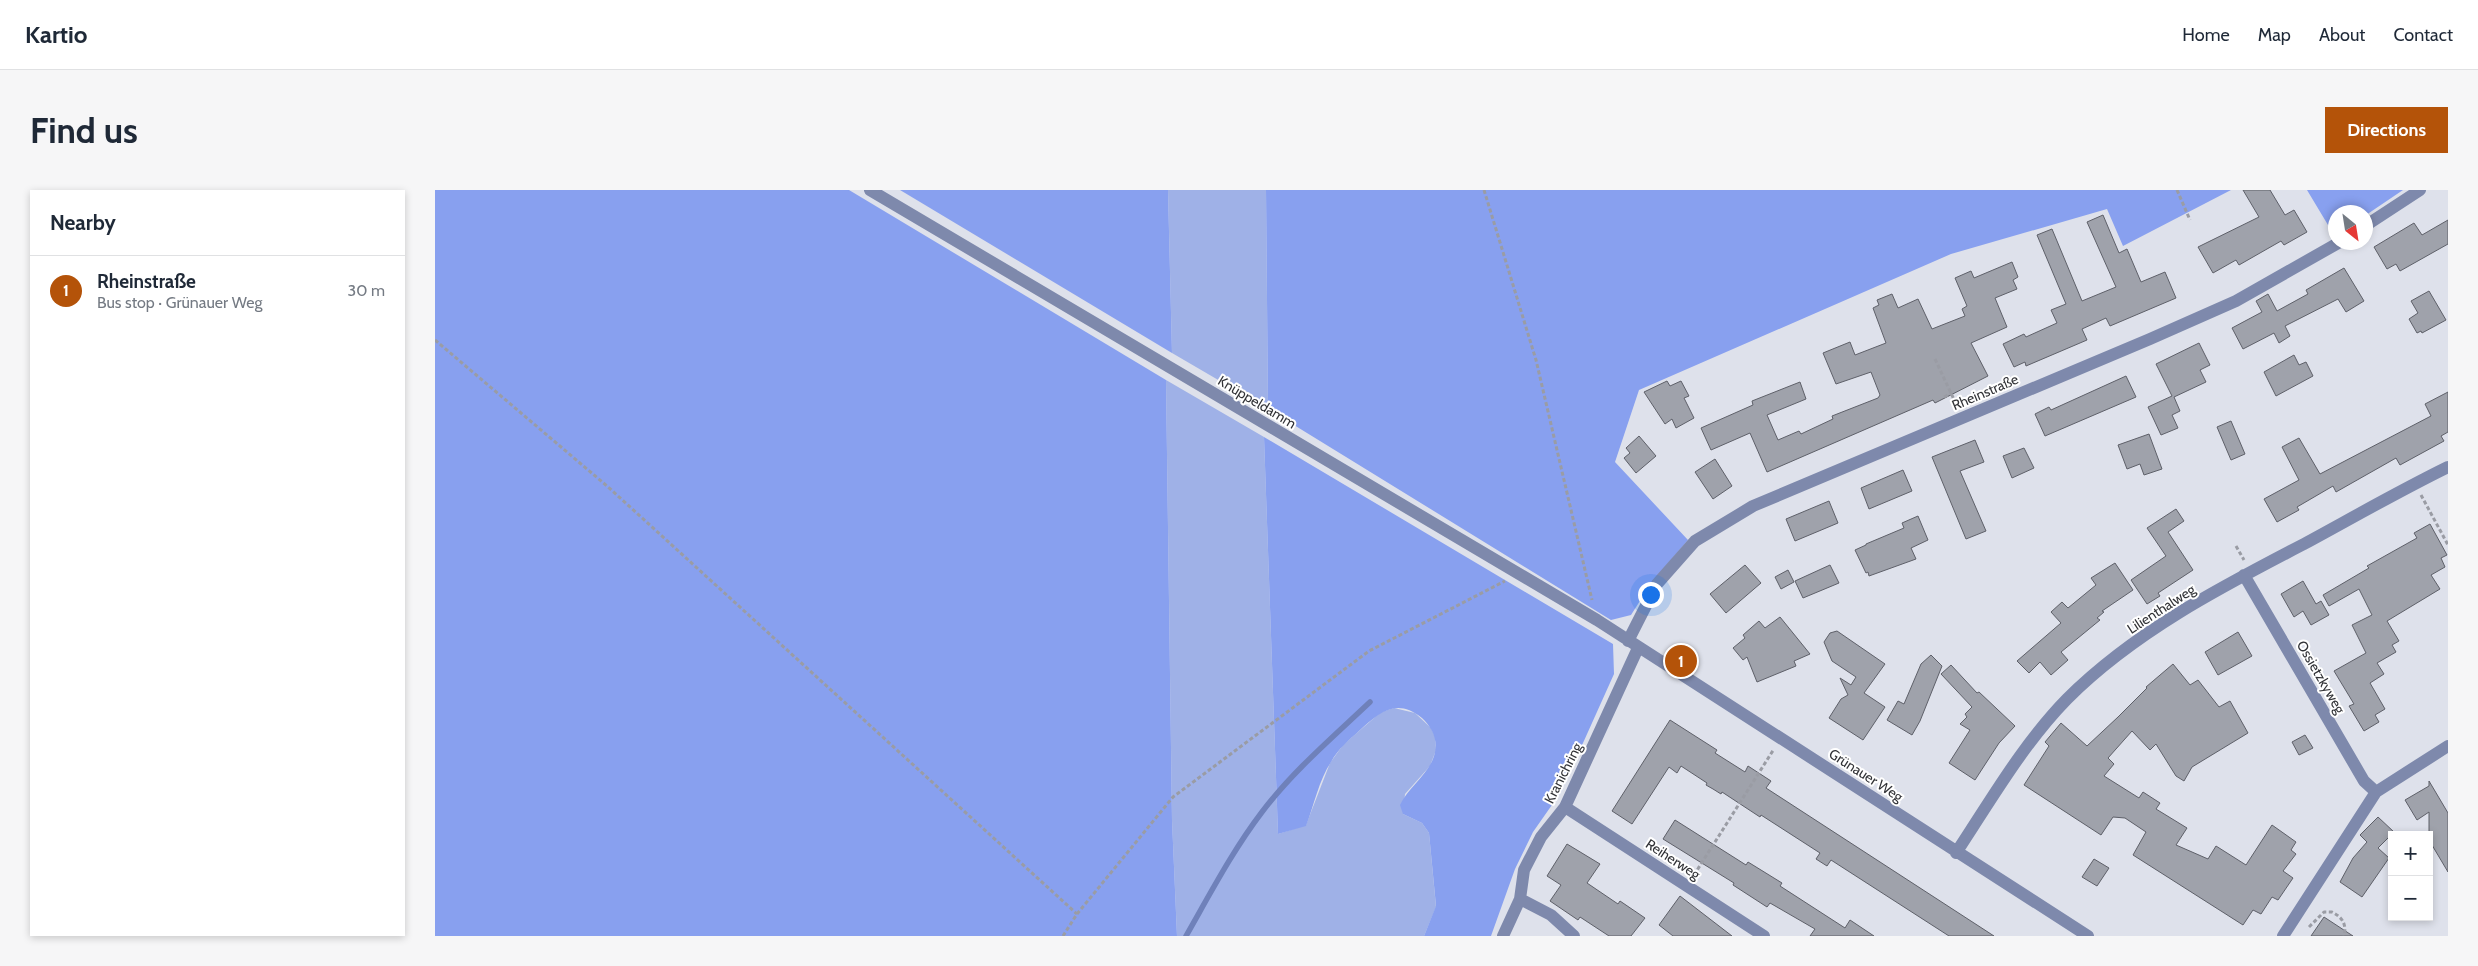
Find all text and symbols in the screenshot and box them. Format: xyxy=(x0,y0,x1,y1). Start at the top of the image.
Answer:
text: Kartio xyxy=(25,20,88,49)
text: Home xyxy=(2182,24,2230,46)
text: Map xyxy=(2258,24,2291,46)
text: About xyxy=(2319,24,2365,46)
text: Contact xyxy=(2393,24,2453,46)
button: Directions xyxy=(2325,107,2448,153)
text: Find us xyxy=(30,109,138,152)
north arrow xyxy=(2328,205,2373,250)
text: Nearby xyxy=(50,210,116,235)
text: Rheinstraße xyxy=(97,270,196,293)
text: 1 xyxy=(63,281,69,300)
text: 30 m xyxy=(348,281,385,300)
text: Bus stop · Grünauer Weg xyxy=(97,293,262,312)
street label: Rheinstraße xyxy=(1949,370,2021,414)
street label: Knüppeldamm xyxy=(1215,372,1299,432)
street label: Lilienthalweg xyxy=(2124,580,2199,638)
your location xyxy=(1638,582,1664,608)
street label: Ossietzkyweg xyxy=(2293,637,2350,718)
pin: 1 xyxy=(1665,642,1697,680)
street label: Kranichring xyxy=(1540,739,1586,806)
street label: Grünauer Weg xyxy=(1826,744,1907,806)
map controls xyxy=(2388,831,2433,921)
button: + xyxy=(2388,831,2433,876)
street label: Reiherweg xyxy=(1642,835,1705,884)
button: − xyxy=(2388,876,2433,921)

